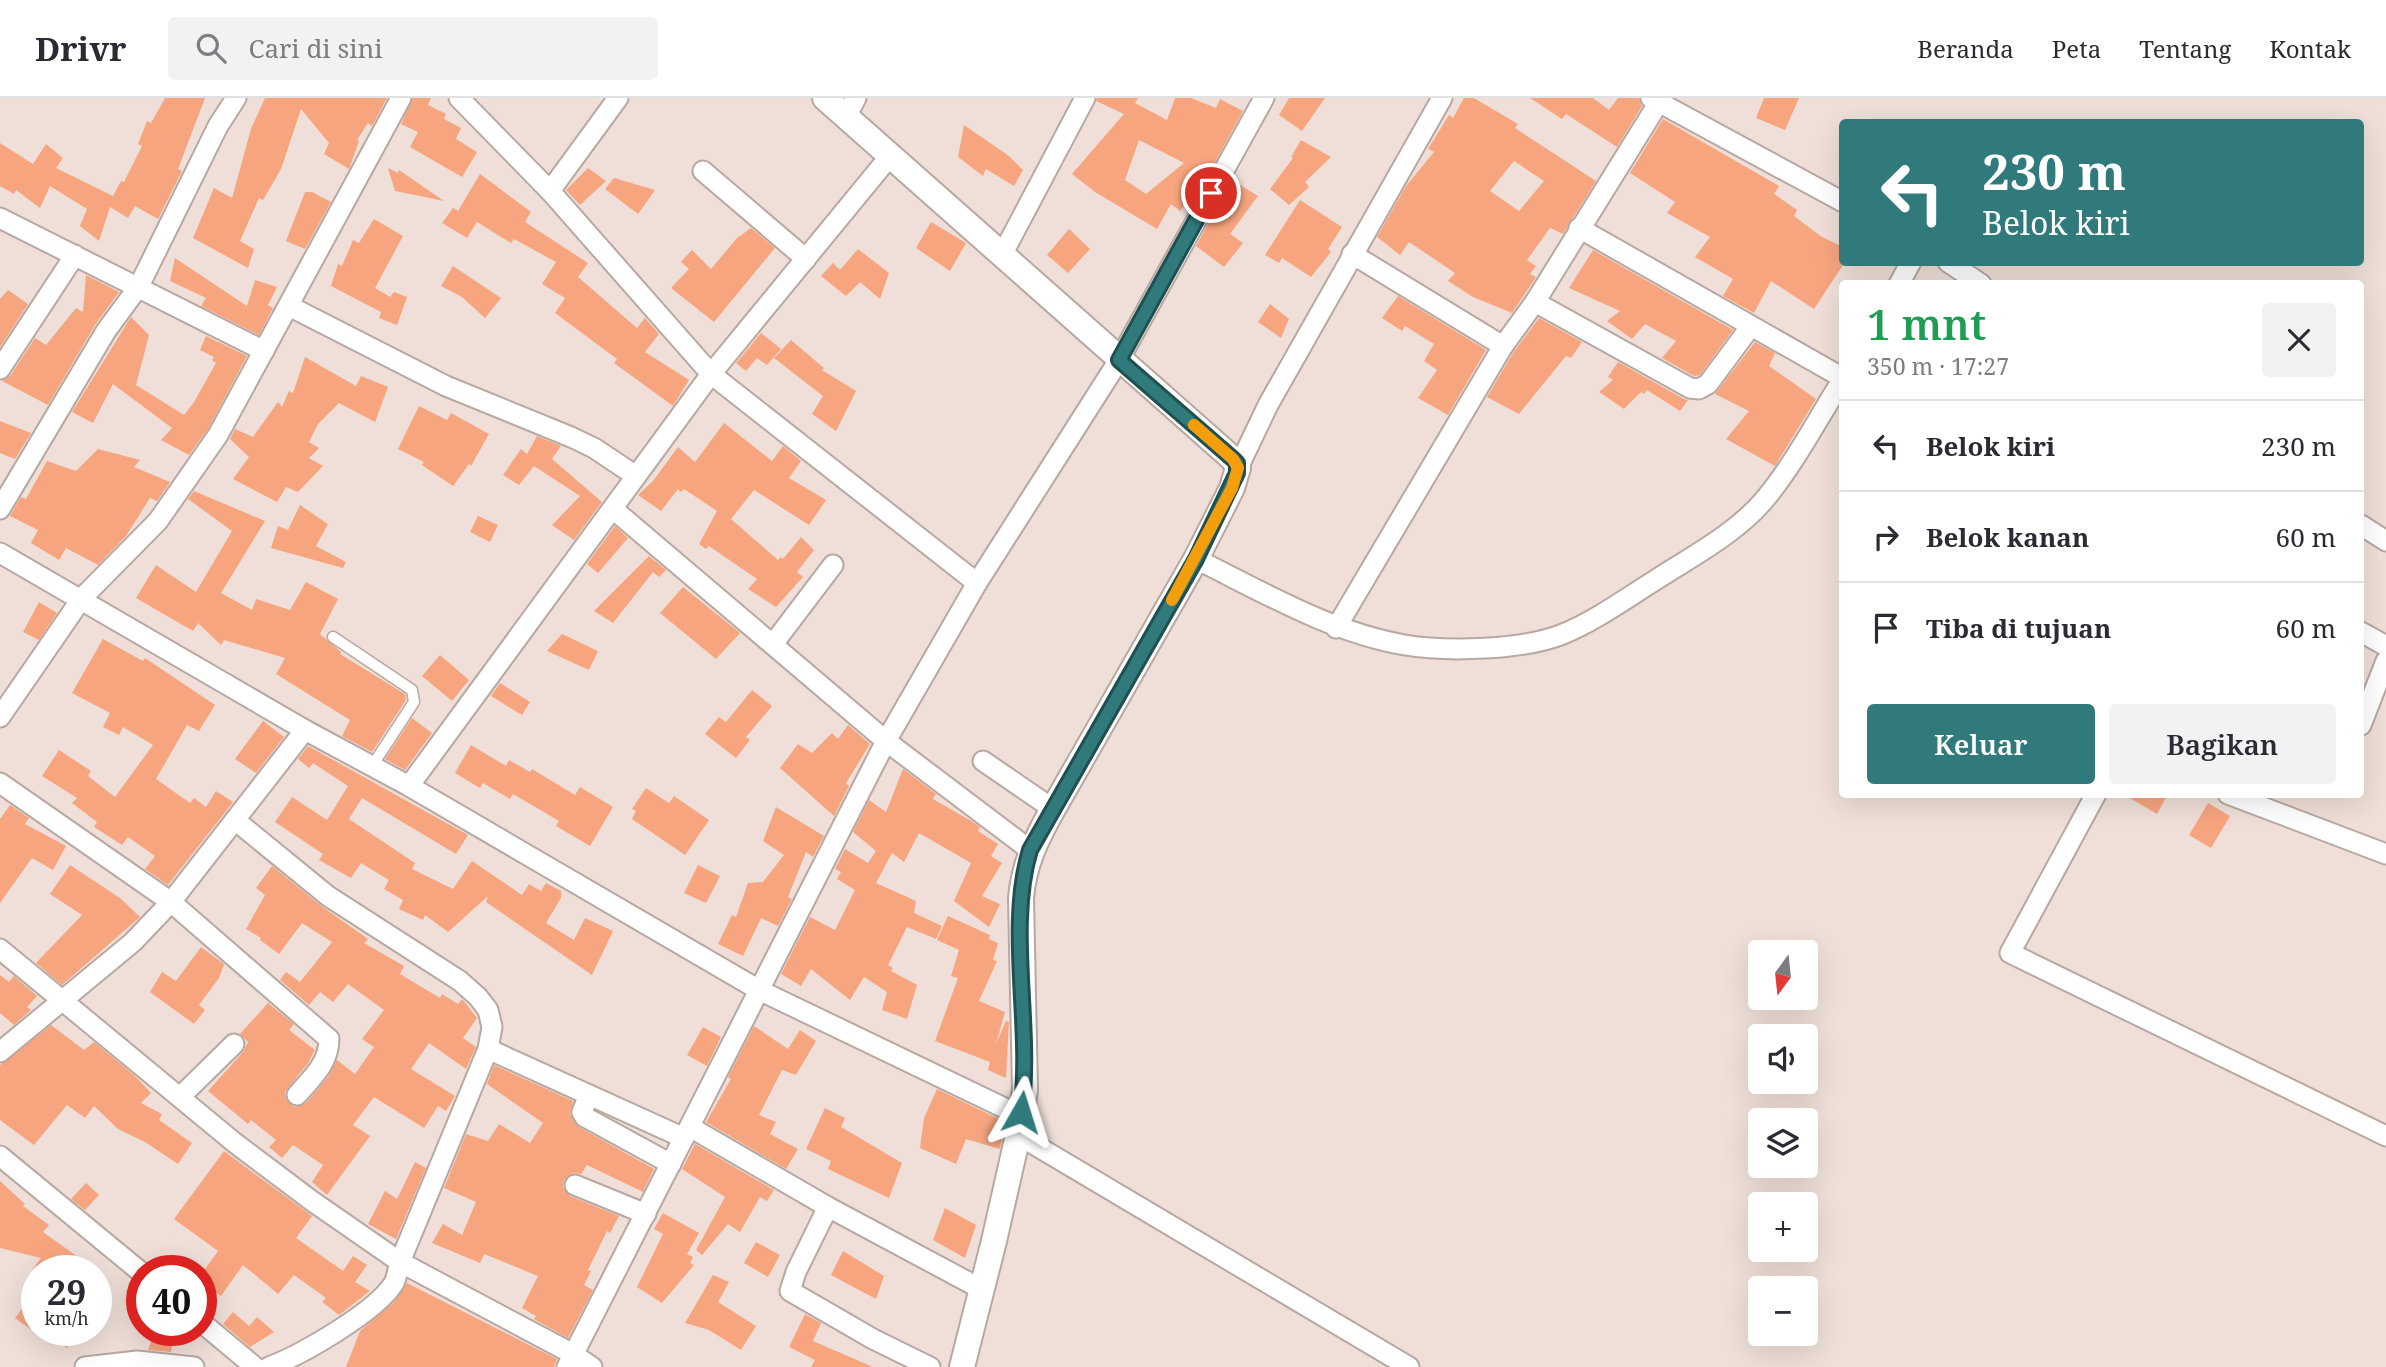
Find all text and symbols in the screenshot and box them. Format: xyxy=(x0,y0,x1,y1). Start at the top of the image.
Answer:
search box xyxy=(168,17,658,80)
text: Drivr xyxy=(35,26,126,71)
icon: search xyxy=(192,29,230,67)
text: Cari di sini xyxy=(248,30,383,66)
text: Beranda xyxy=(1917,32,2014,65)
text: Peta xyxy=(2052,32,2101,65)
text: Tentang xyxy=(2139,32,2231,65)
text: Kontak xyxy=(2269,32,2351,65)
text: 230 m xyxy=(1982,138,2126,204)
icon: left xyxy=(1867,147,1958,238)
pin xyxy=(1181,163,1241,223)
icon: arrive xyxy=(1192,174,1230,212)
text: Belok kiri xyxy=(1982,201,2130,244)
text: 1 mnt xyxy=(1867,295,1986,352)
button: close xyxy=(2262,303,2336,377)
text: 350 m · 17:27 xyxy=(1867,350,2009,382)
icon: left xyxy=(1867,427,1905,465)
text: Belok kiri xyxy=(1926,428,2055,464)
text: 230 m xyxy=(2261,428,2336,464)
icon: right xyxy=(1867,518,1905,556)
text: Belok kanan xyxy=(1926,519,2089,555)
text: 60 m xyxy=(2276,519,2336,555)
icon: arrive xyxy=(1867,609,1905,647)
text: Tiba di tujuan xyxy=(1926,610,2111,646)
text: 60 m xyxy=(2276,610,2336,646)
button: Keluar xyxy=(1867,704,2095,784)
button: Bagikan xyxy=(2109,704,2336,784)
north arrow xyxy=(1748,940,1818,1010)
map controls xyxy=(1748,940,1818,1346)
button: sound xyxy=(1748,1024,1818,1094)
position arrow xyxy=(984,1075,1058,1149)
button: layers xyxy=(1748,1108,1818,1178)
button: + xyxy=(1748,1192,1818,1262)
speed limit sign: 40 xyxy=(126,1255,217,1346)
text: 29 xyxy=(47,1268,86,1315)
button: − xyxy=(1748,1276,1818,1346)
text: km/h xyxy=(44,1306,89,1330)

